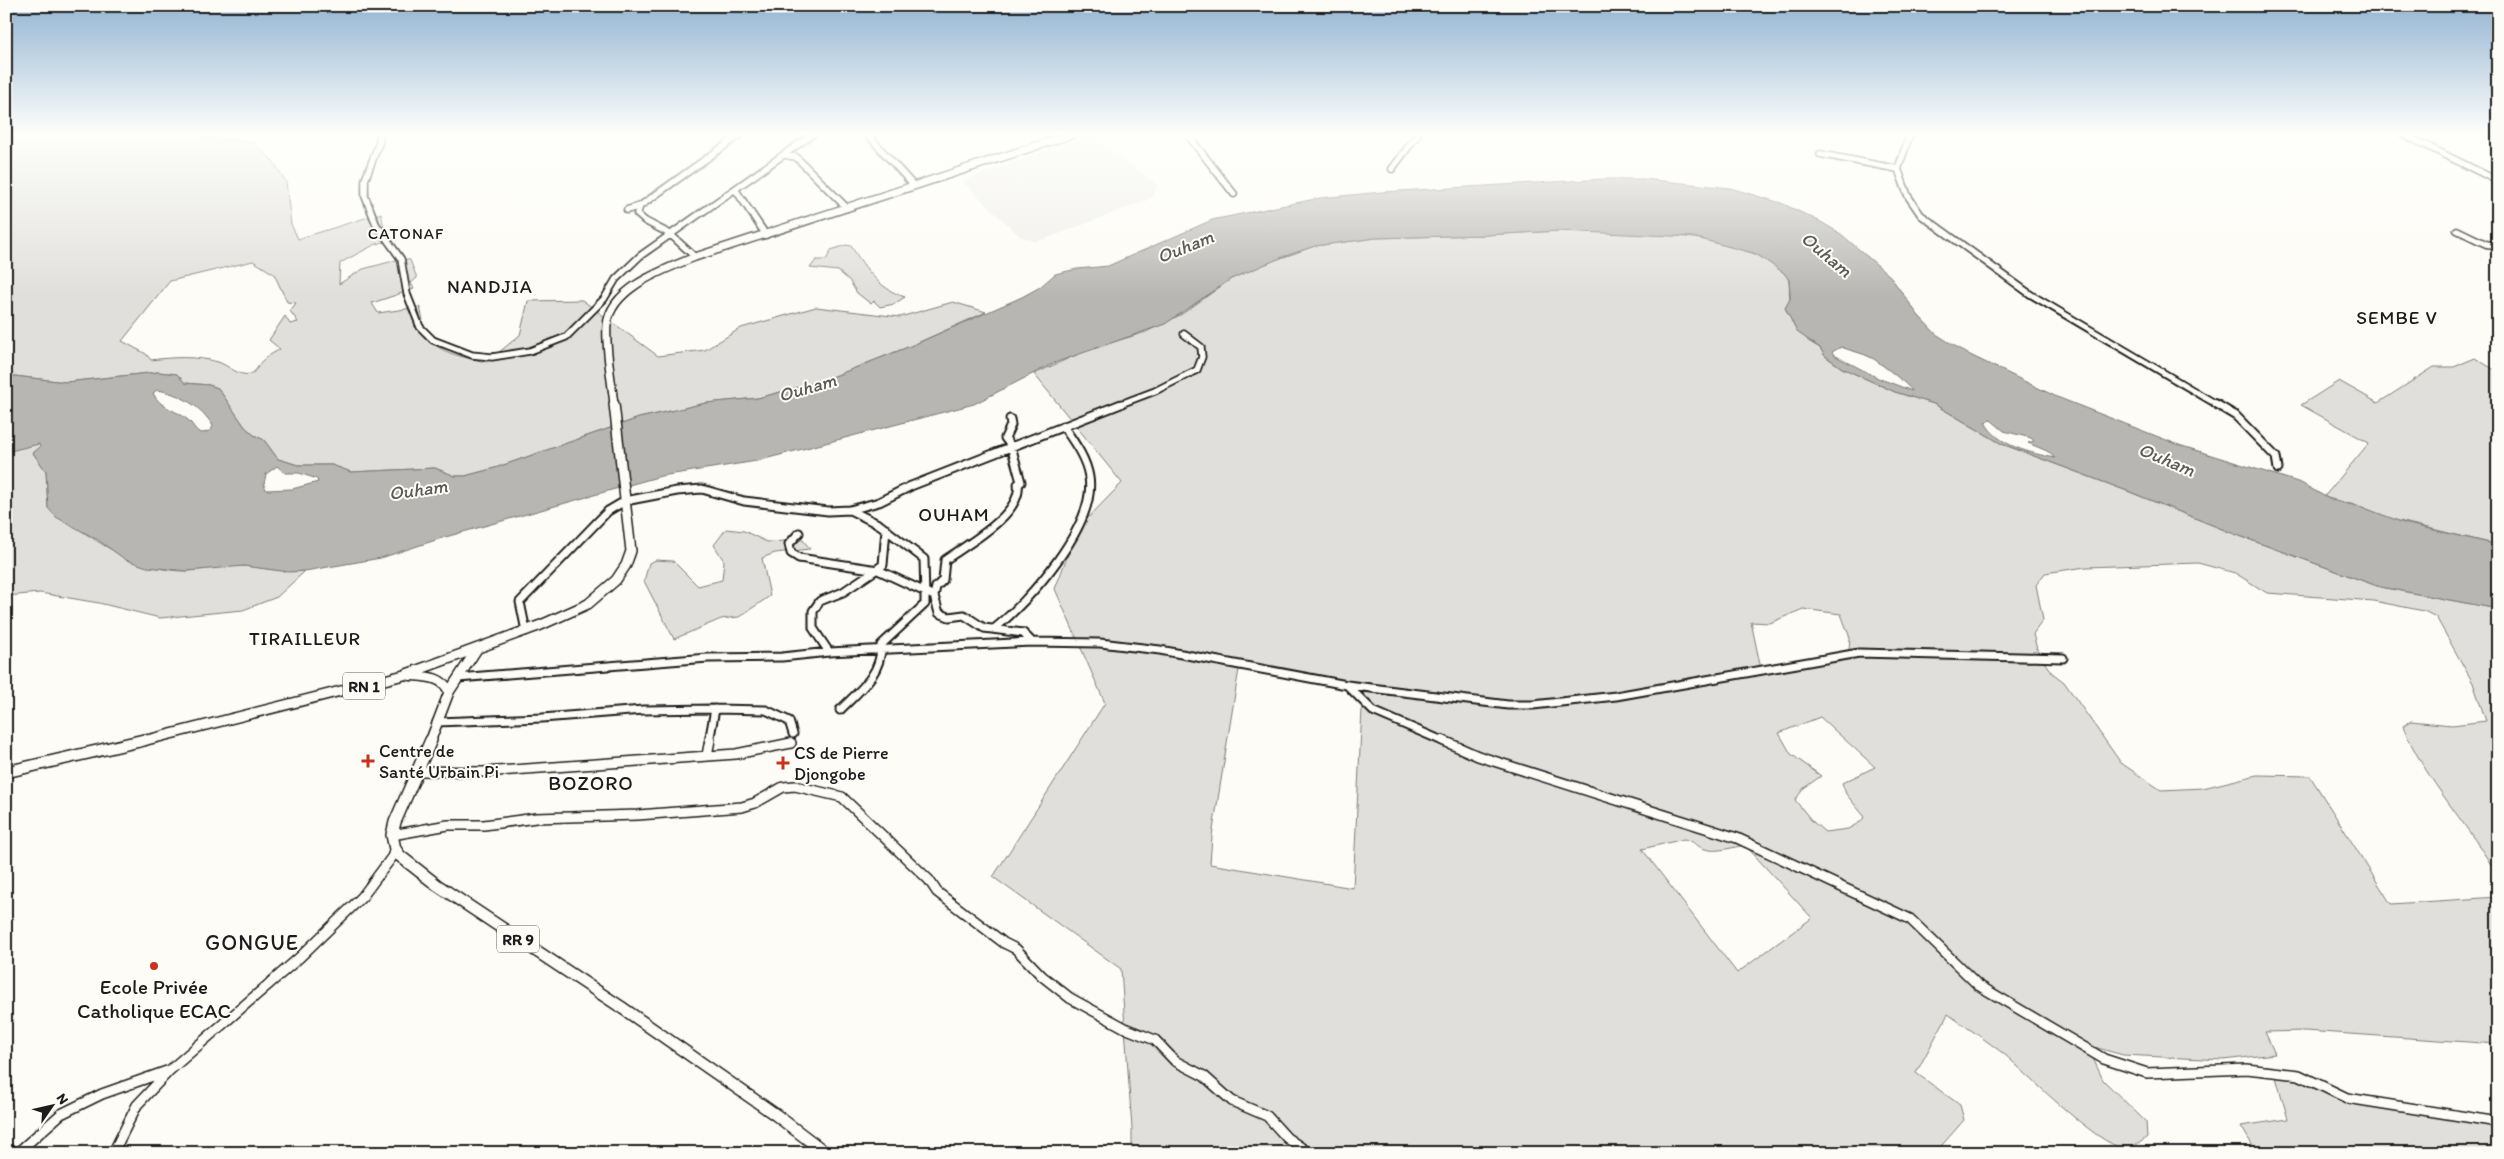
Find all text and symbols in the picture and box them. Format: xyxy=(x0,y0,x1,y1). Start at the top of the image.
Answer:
district label: CATONAF xyxy=(368,224,444,243)
water label: Ouham xyxy=(1153,224,1218,268)
water label: Ouham xyxy=(1797,227,1857,283)
district label: NANDJIA xyxy=(447,275,533,298)
district label: SEMBE V xyxy=(2356,306,2438,329)
water label: Ouham xyxy=(776,368,839,407)
water label: Ouham xyxy=(2135,437,2199,482)
water label: Ouham xyxy=(387,474,450,505)
district label: OUHAM xyxy=(918,503,990,526)
district label: TIRAILLEUR xyxy=(249,627,361,650)
road number: RN 1 xyxy=(343,672,385,699)
place label: Centre de Santé Urbain Pi xyxy=(379,740,499,783)
place label: CS de Pierre Djongobe xyxy=(794,742,889,785)
marker: Centre de Santé Urbain Pi xyxy=(361,754,375,768)
marker: CS de Pierre Djongobe xyxy=(776,756,790,770)
district label: BOZORO xyxy=(548,771,634,795)
road number: RR 9 xyxy=(497,926,539,952)
district label: GONGUE xyxy=(205,929,299,956)
marker: Ecole Privée Catholique ECAC xyxy=(148,960,160,972)
place label: Ecole Privée Catholique ECAC xyxy=(77,974,231,1023)
north arrow xyxy=(28,1082,78,1132)
text: N xyxy=(53,1090,72,1108)

